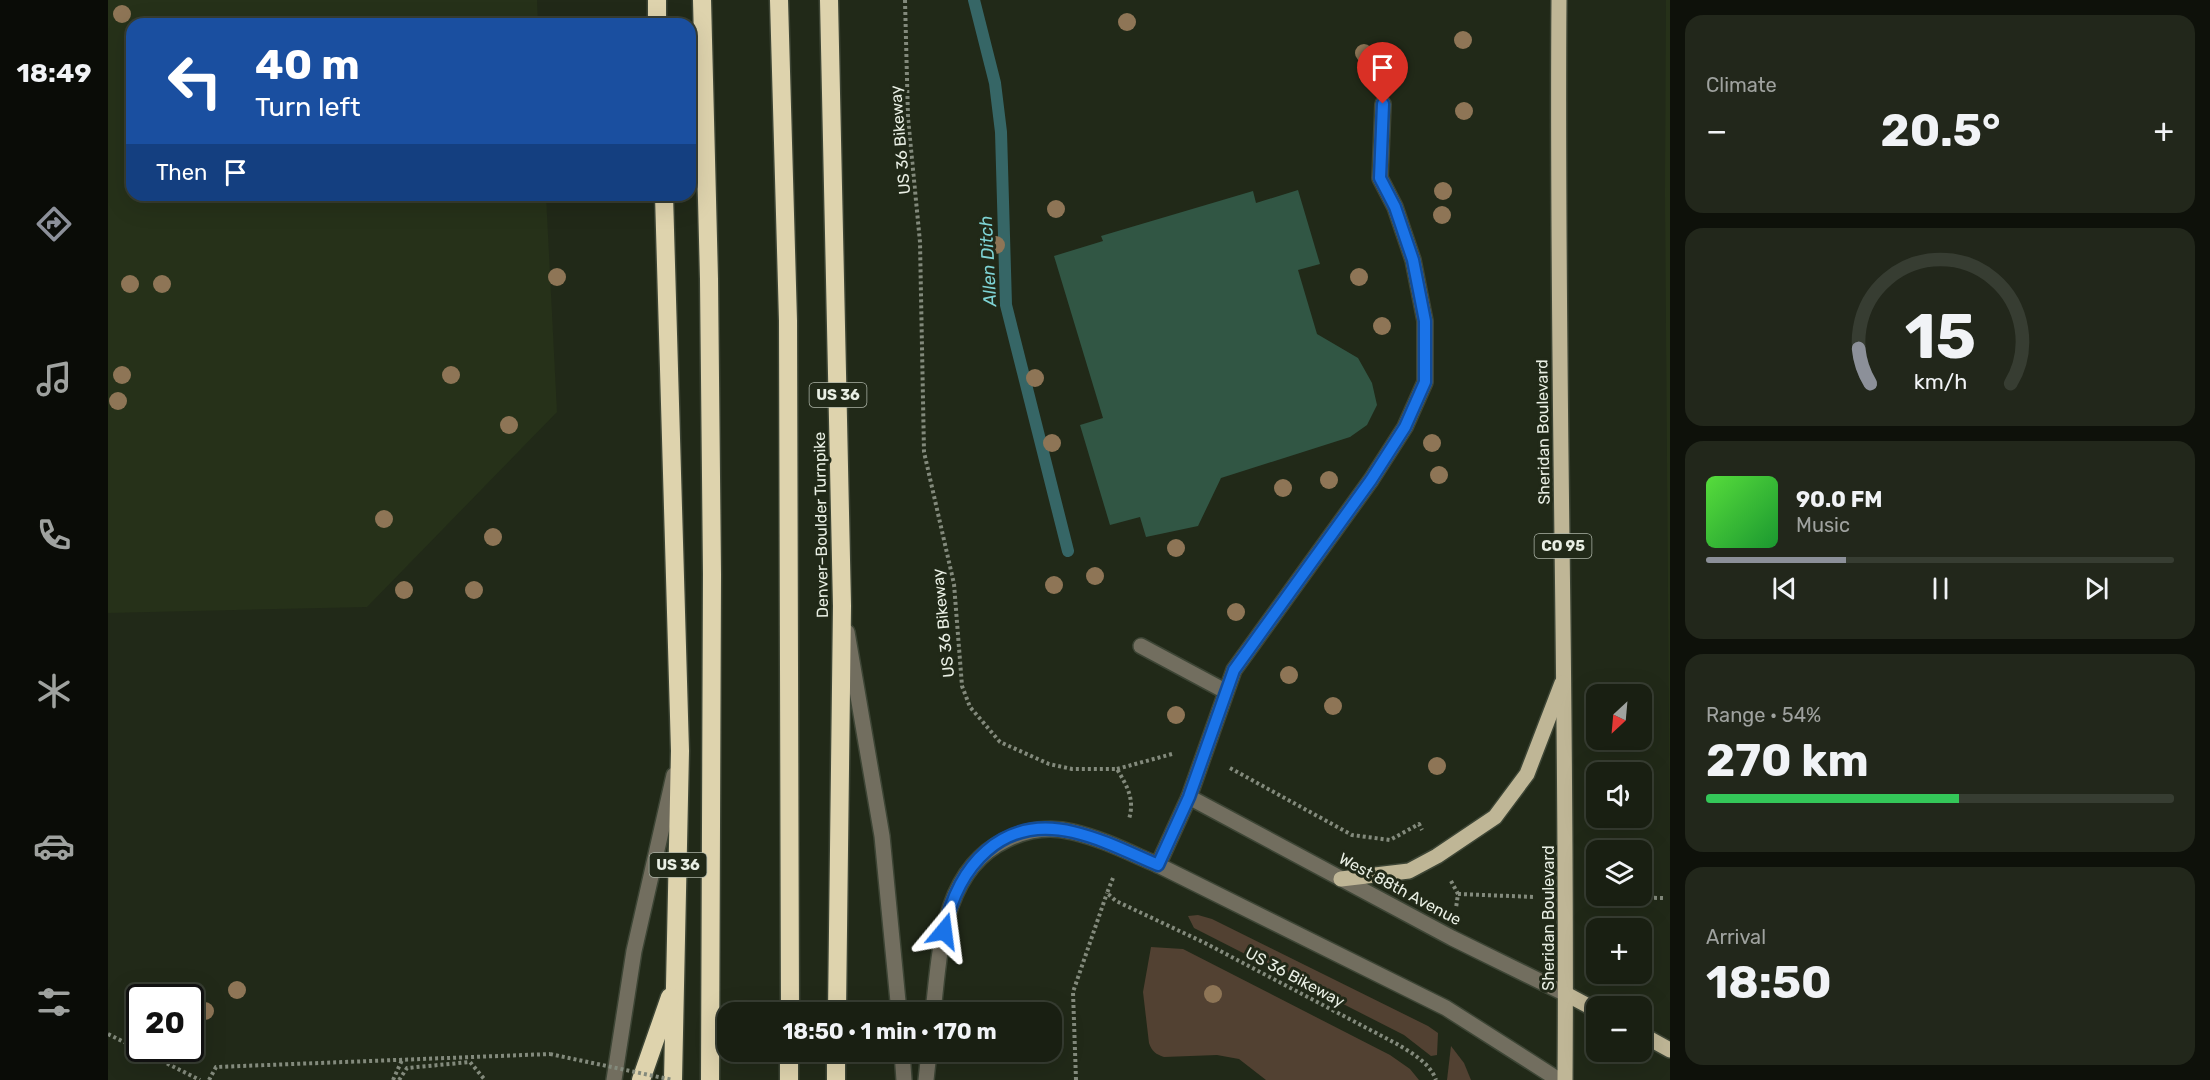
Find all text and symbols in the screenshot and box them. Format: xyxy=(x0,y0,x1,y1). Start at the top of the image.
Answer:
text: 40 m xyxy=(255,40,360,90)
icon: left xyxy=(156,42,234,120)
pin xyxy=(1357,42,1408,104)
icon: arrive xyxy=(1366,51,1399,84)
text: 18:49 xyxy=(16,57,92,89)
text: Climate xyxy=(1706,73,1777,97)
street label: US 36 Bikeway xyxy=(886,84,914,195)
text: Turn left xyxy=(255,91,360,123)
text: 20.5° xyxy=(1881,104,2000,157)
text: − xyxy=(1706,111,1727,150)
text: + xyxy=(2153,111,2174,150)
icon: arrive xyxy=(219,156,252,189)
text: Then xyxy=(156,159,207,186)
icon: directions xyxy=(33,203,75,245)
water label: Allen Ditch xyxy=(975,215,1001,308)
text: 15 xyxy=(1904,300,1976,374)
icon: music xyxy=(33,358,75,400)
street label: Sheridan Boulevard xyxy=(1532,359,1554,505)
text: km/h xyxy=(1913,369,1967,394)
road number: US 36 xyxy=(810,383,866,407)
street label: Denver–Boulder Turnpike xyxy=(810,432,832,618)
text: 90.0 FM xyxy=(1796,486,1882,513)
text: Music xyxy=(1796,513,1850,537)
icon: phone xyxy=(33,514,75,556)
road number: CO 95 xyxy=(1534,534,1592,558)
street label: US 36 Bikeway xyxy=(928,567,958,678)
icon: previous xyxy=(1768,572,1801,605)
icon: pause xyxy=(1924,572,1957,605)
icon: next xyxy=(2080,572,2113,605)
icon: climate xyxy=(33,670,75,712)
north arrow xyxy=(1586,684,1652,750)
map controls xyxy=(1586,684,1652,1062)
text: Range · 54% xyxy=(1706,703,1821,727)
text: 270 km xyxy=(1706,734,1869,787)
button: sound xyxy=(1586,762,1652,828)
icon: car xyxy=(33,825,75,867)
button: layers xyxy=(1586,840,1652,906)
street label: Sheridan Boulevard xyxy=(1539,845,1558,991)
street label: West 88th Avenue xyxy=(1336,849,1464,929)
road number: US 36 xyxy=(650,853,706,877)
position arrow xyxy=(912,899,976,963)
button: + xyxy=(1586,918,1652,984)
text: Arrival xyxy=(1706,925,1766,949)
street label: US 36 Bikeway xyxy=(1242,943,1348,1011)
text: 18:50 xyxy=(1706,956,1832,1009)
icon: filters xyxy=(33,981,75,1023)
speed limit sign: 20 xyxy=(126,984,204,1062)
button: − xyxy=(1586,996,1652,1062)
text: 18:50 · 1 min · 170 m xyxy=(782,1018,997,1045)

